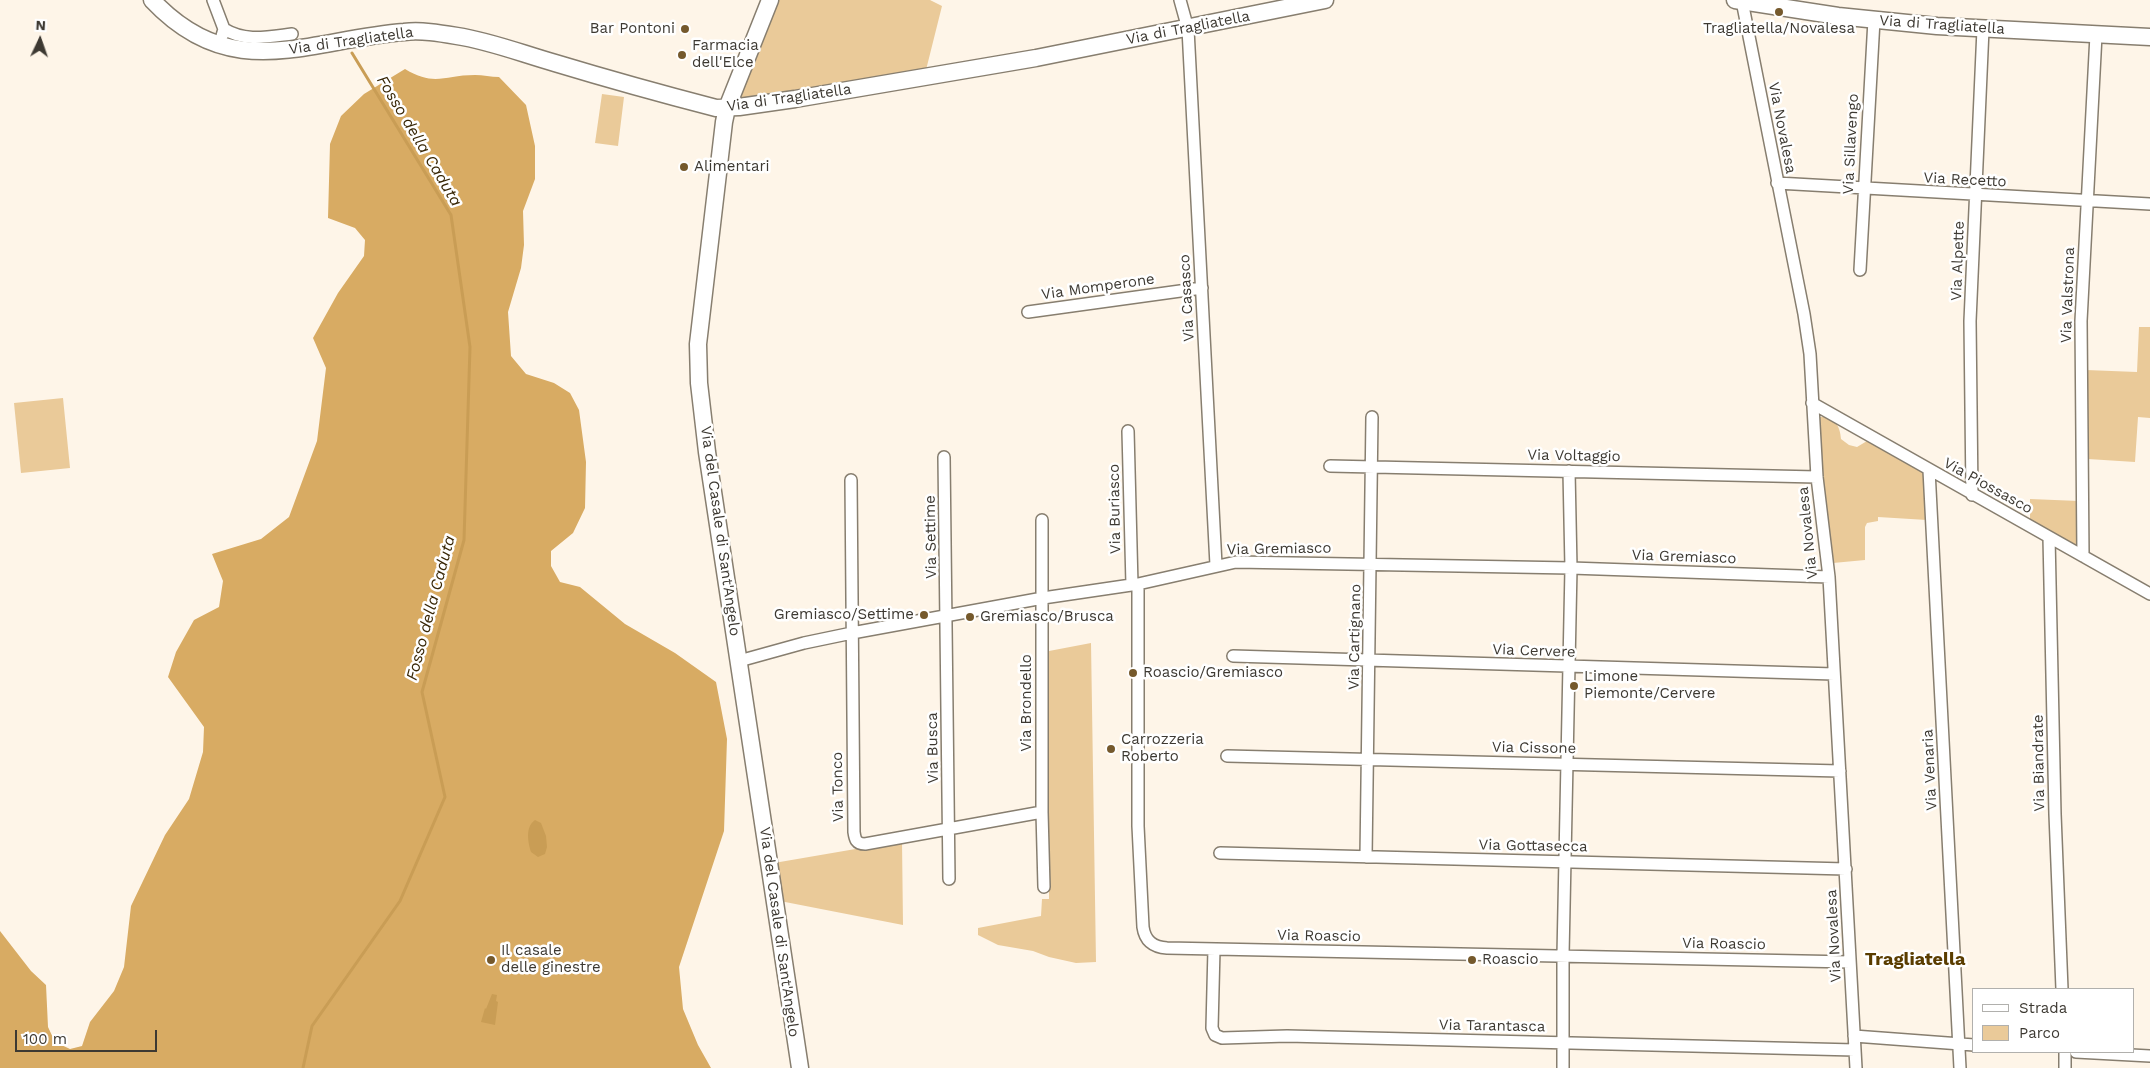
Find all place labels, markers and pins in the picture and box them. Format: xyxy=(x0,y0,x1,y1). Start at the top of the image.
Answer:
marker: Tragliatella/Novalesa xyxy=(1773,6,1785,18)
place label: Bar Pontoni xyxy=(590,20,675,38)
place label: Tragliatella/Novalesa xyxy=(1703,20,1855,38)
marker: Bar Pontoni xyxy=(679,23,691,35)
place label: Farmacia dell'Elce xyxy=(692,37,759,72)
marker: Farmacia dell'Elce xyxy=(676,49,688,61)
place label: Alimentari xyxy=(694,158,769,176)
marker: Alimentari xyxy=(678,161,690,173)
place label: Gremiasco/Settime xyxy=(774,606,914,624)
place label: Gremiasco/Brusca xyxy=(980,608,1114,626)
marker: Gremiasco/Settime xyxy=(918,609,930,621)
marker: Gremiasco/Brusca xyxy=(964,611,976,623)
place label: Roascio/Gremiasco xyxy=(1143,664,1283,682)
marker: Roascio/Gremiasco xyxy=(1127,667,1139,679)
place label: Limone Piemonte/Cervere xyxy=(1584,668,1716,703)
marker: Limone Piemonte/Cervere xyxy=(1568,680,1580,692)
place label: Carrozzeria Roberto xyxy=(1121,731,1204,766)
marker: Carrozzeria Roberto xyxy=(1105,743,1117,755)
place label: Il casale delle ginestre xyxy=(501,942,601,977)
place label: Roascio xyxy=(1482,951,1539,969)
marker: Il casale delle ginestre xyxy=(485,954,497,966)
marker: Roascio xyxy=(1466,954,1478,966)

